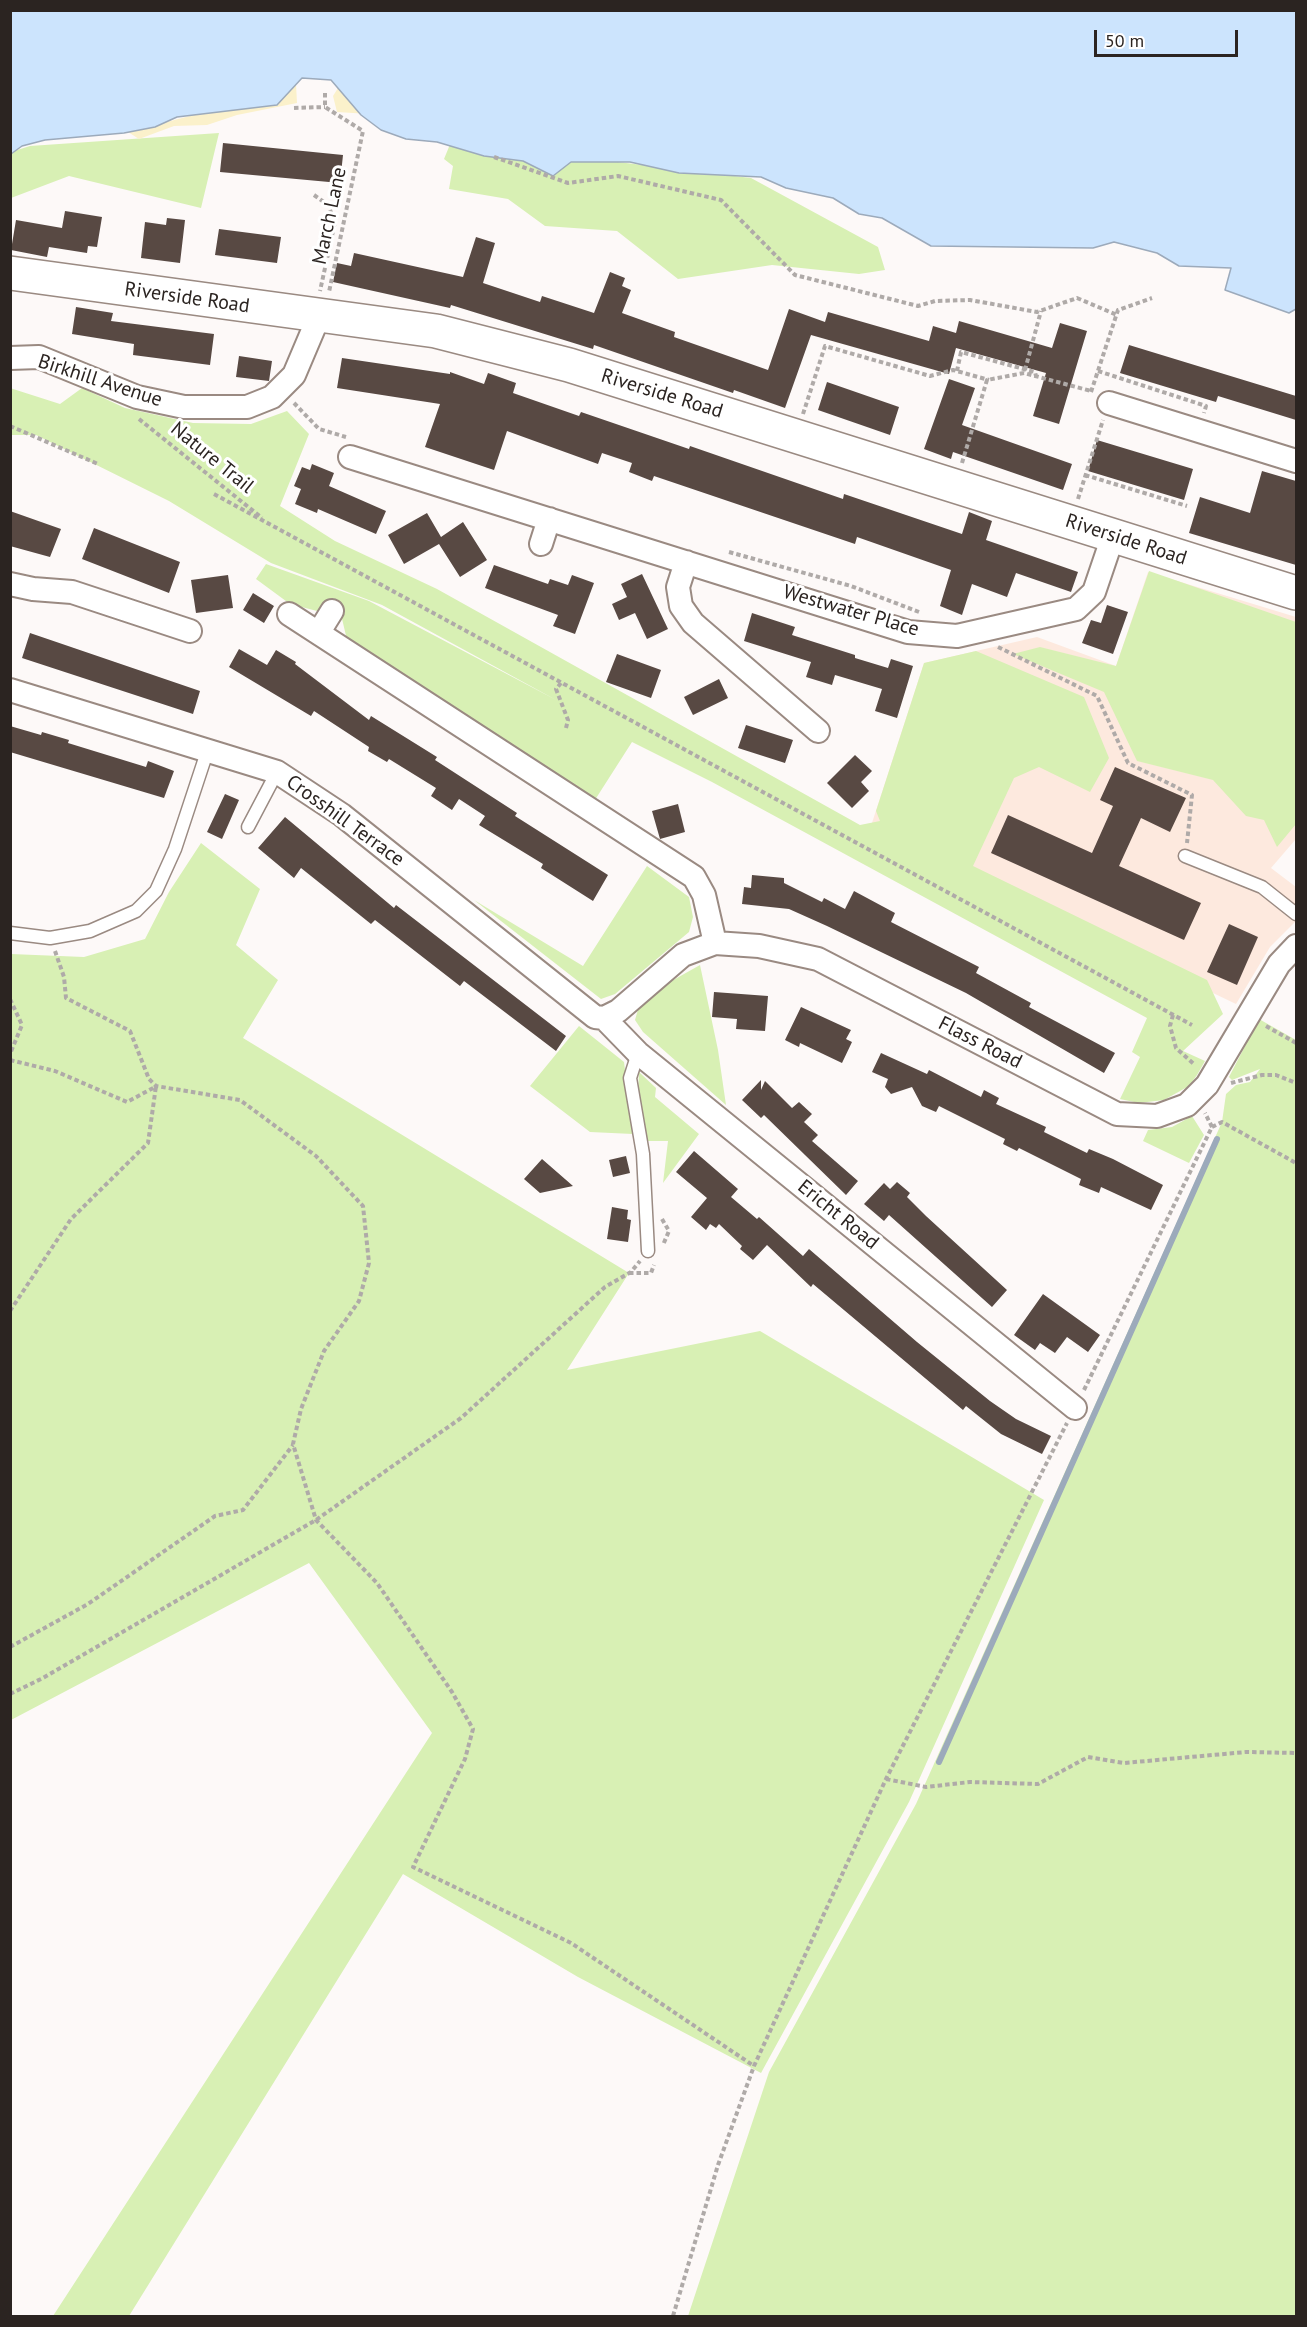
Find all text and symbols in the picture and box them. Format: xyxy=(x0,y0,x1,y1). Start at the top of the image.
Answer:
scale bar xyxy=(1097,18,1241,56)
text: 50 m xyxy=(1105,29,1144,52)
street label: March Lane xyxy=(308,165,352,267)
street label: Riverside Road xyxy=(123,277,251,319)
street label: Birkhill Avenue xyxy=(35,350,165,412)
street label: Riverside Road xyxy=(598,364,726,424)
street label: Nature Trail xyxy=(166,417,258,499)
street label: Riverside Road xyxy=(1062,509,1190,571)
street label: Westwater Place xyxy=(780,580,922,642)
street label: Crosshill Terrace xyxy=(281,770,409,872)
street label: Flass Road xyxy=(934,1012,1026,1074)
street label: Ericht Road xyxy=(793,1175,883,1255)

